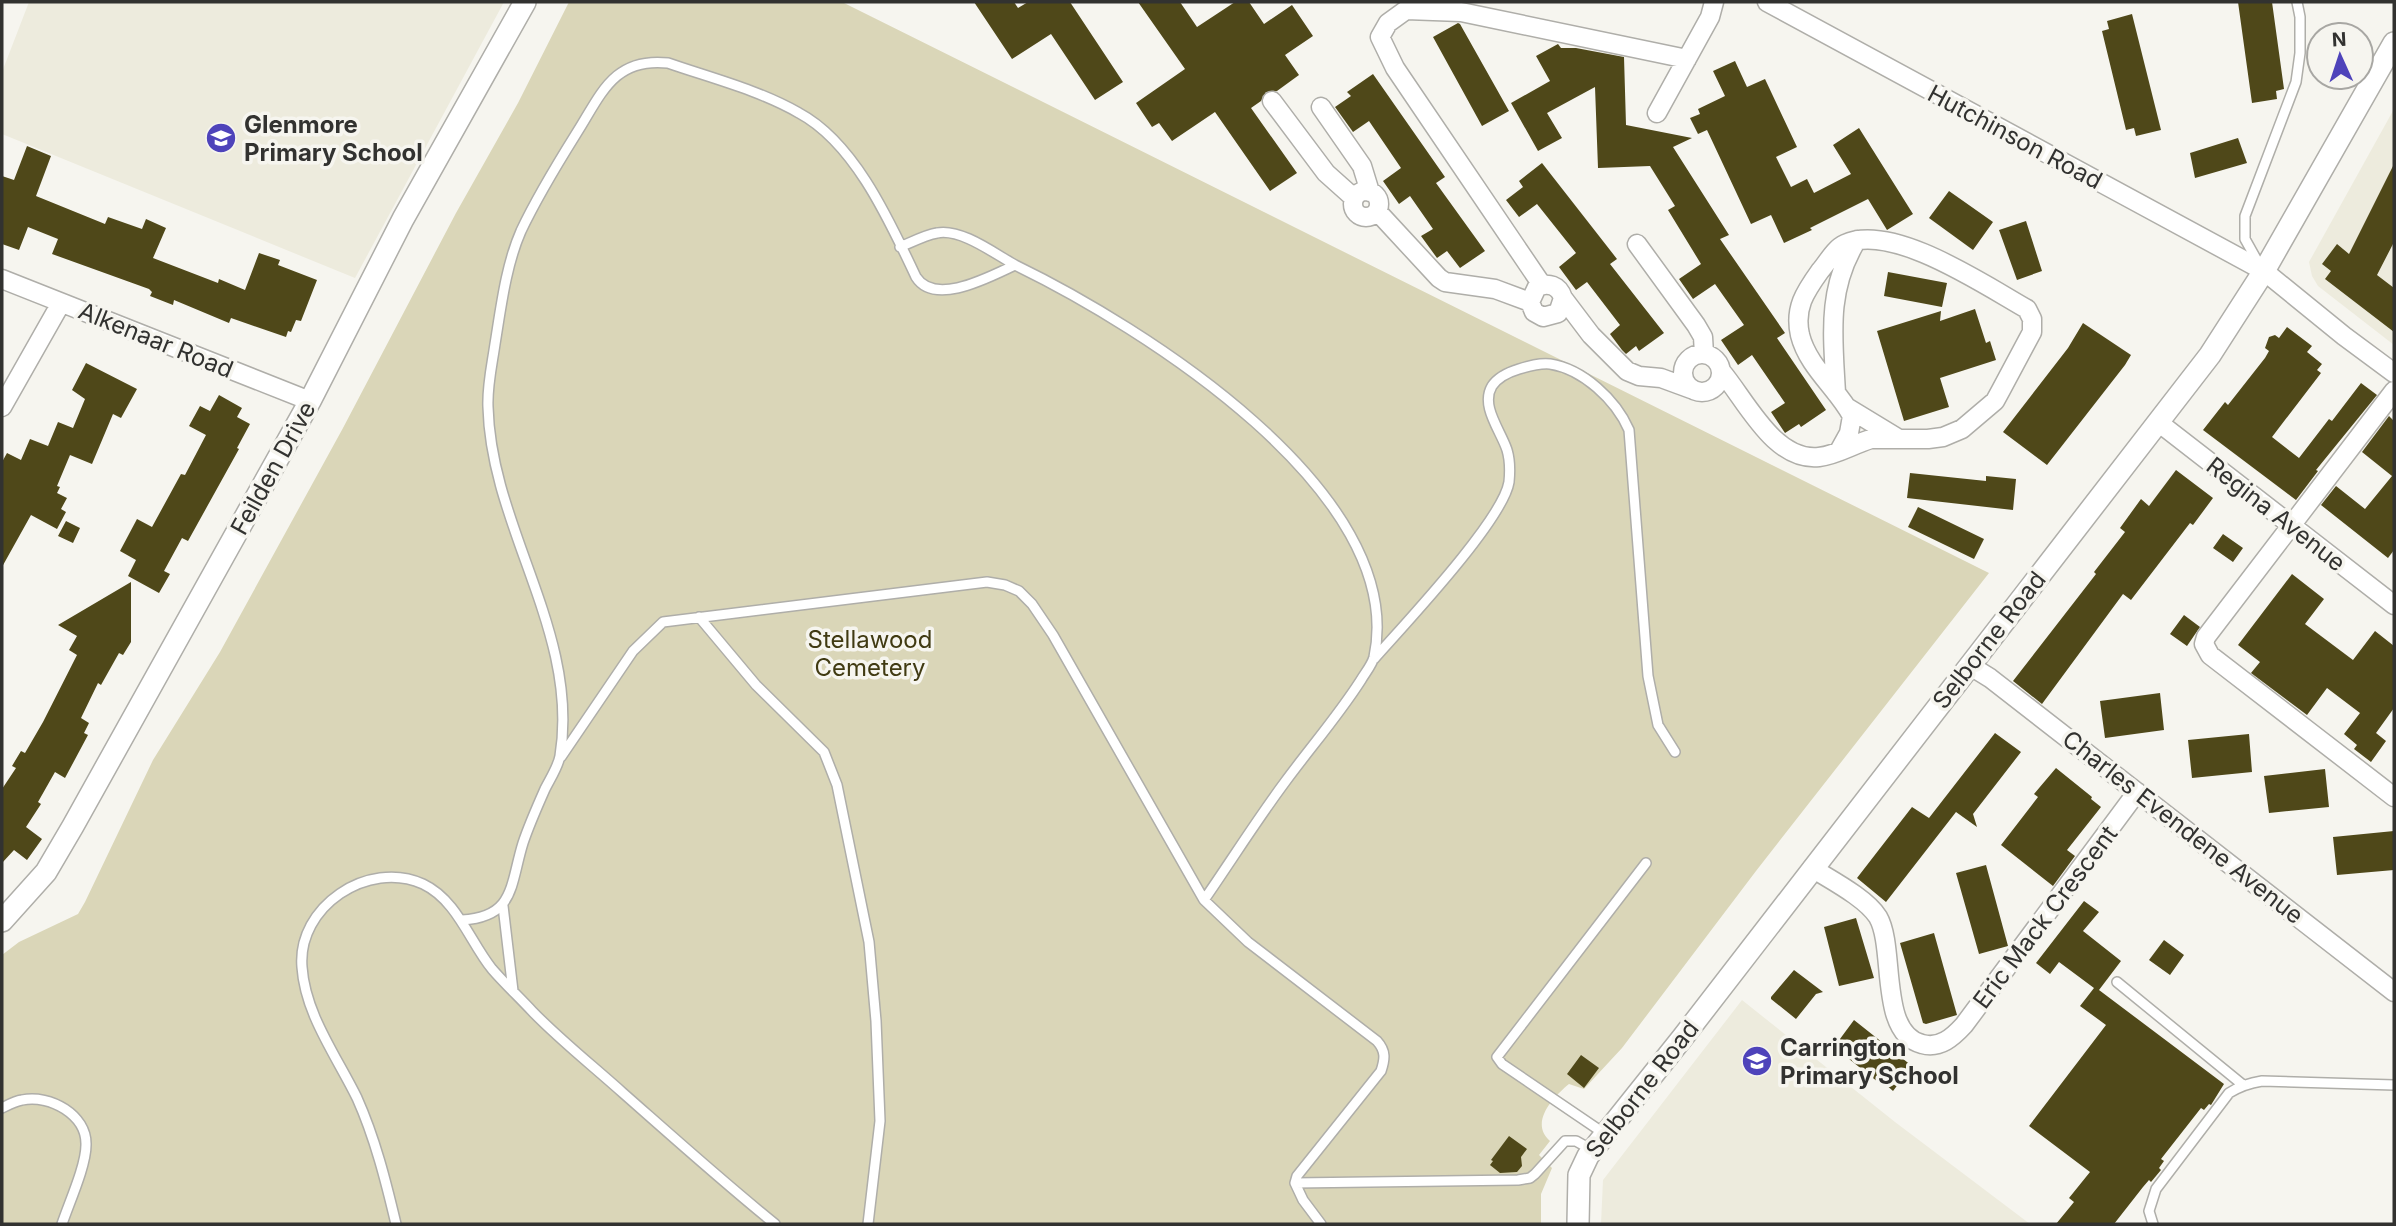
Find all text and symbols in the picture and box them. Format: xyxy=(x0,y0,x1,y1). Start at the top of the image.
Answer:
north arrow xyxy=(2305,21,2375,91)
text: N xyxy=(2331,28,2347,51)
street label: Hutchinson Road xyxy=(1923,79,2107,195)
place label: Glenmore Primary School xyxy=(244,110,423,167)
school or university icon: Glenmore Primary School xyxy=(204,121,238,155)
street label: Alkenaar Road xyxy=(75,296,237,384)
street label: Feilden Drive xyxy=(224,396,322,540)
street label: Regina Avenue xyxy=(2201,451,2351,577)
street label: Selborne Road xyxy=(1926,565,2052,715)
park label: Stellawood Cemetery xyxy=(808,625,932,682)
street label: Charles Evendene Avenue xyxy=(2057,724,2309,930)
street label: Eric Mack Crescent xyxy=(1967,820,2123,1014)
street label: Selborne Road xyxy=(1579,1014,1705,1164)
place label: Carrington Primary School xyxy=(1780,1033,1959,1090)
school or university icon: Carrington Primary School xyxy=(1740,1044,1774,1078)

